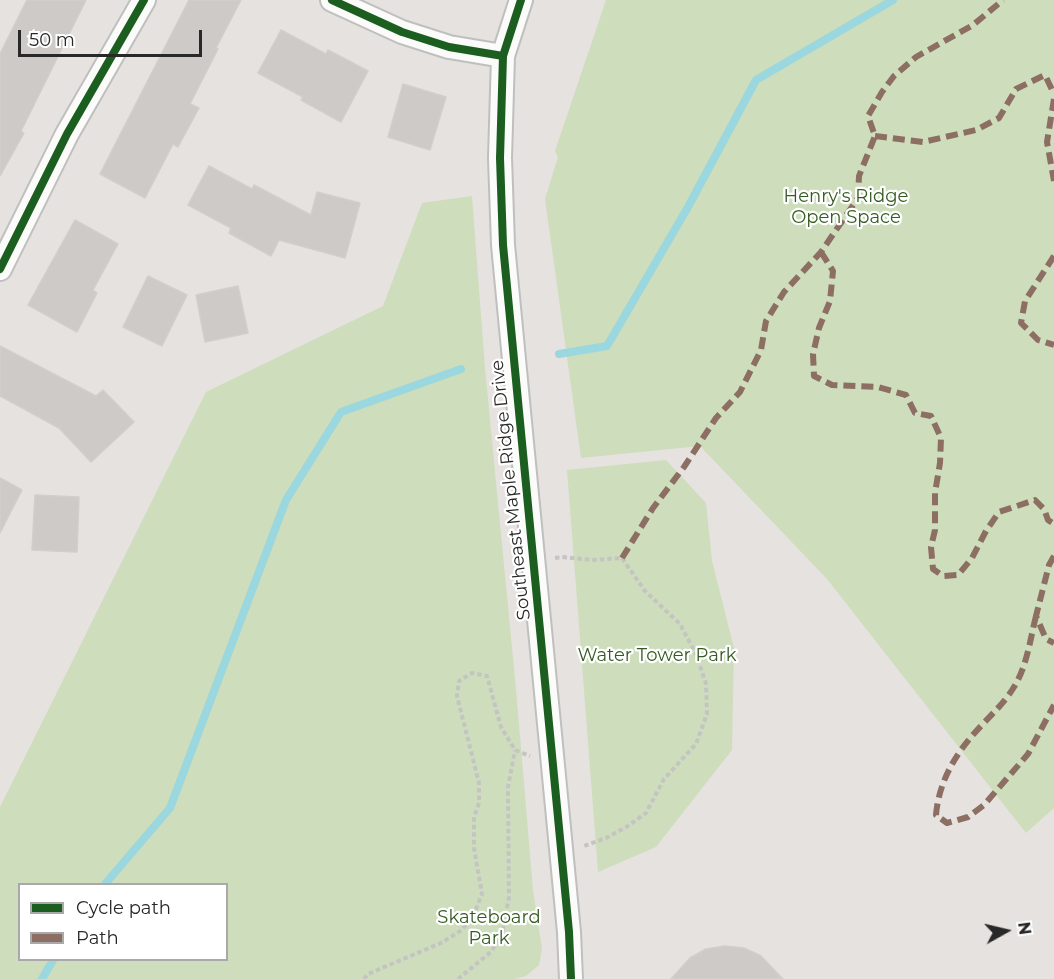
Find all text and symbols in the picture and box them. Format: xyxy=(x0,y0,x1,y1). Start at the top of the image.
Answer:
scale bar xyxy=(21,18,206,56)
text: 50 m xyxy=(29,29,75,51)
park label: Henry's Ridge Open Space xyxy=(784,186,908,228)
street label: Southeast Maple Ridge Drive xyxy=(487,359,535,621)
park label: Water Tower Park xyxy=(577,645,737,667)
legend xyxy=(18,883,228,961)
text: Cycle path xyxy=(76,897,171,919)
north arrow xyxy=(976,901,1036,961)
park label: Skateboard Park xyxy=(437,907,541,950)
text: N xyxy=(1014,921,1035,936)
text: Path xyxy=(76,927,119,949)

